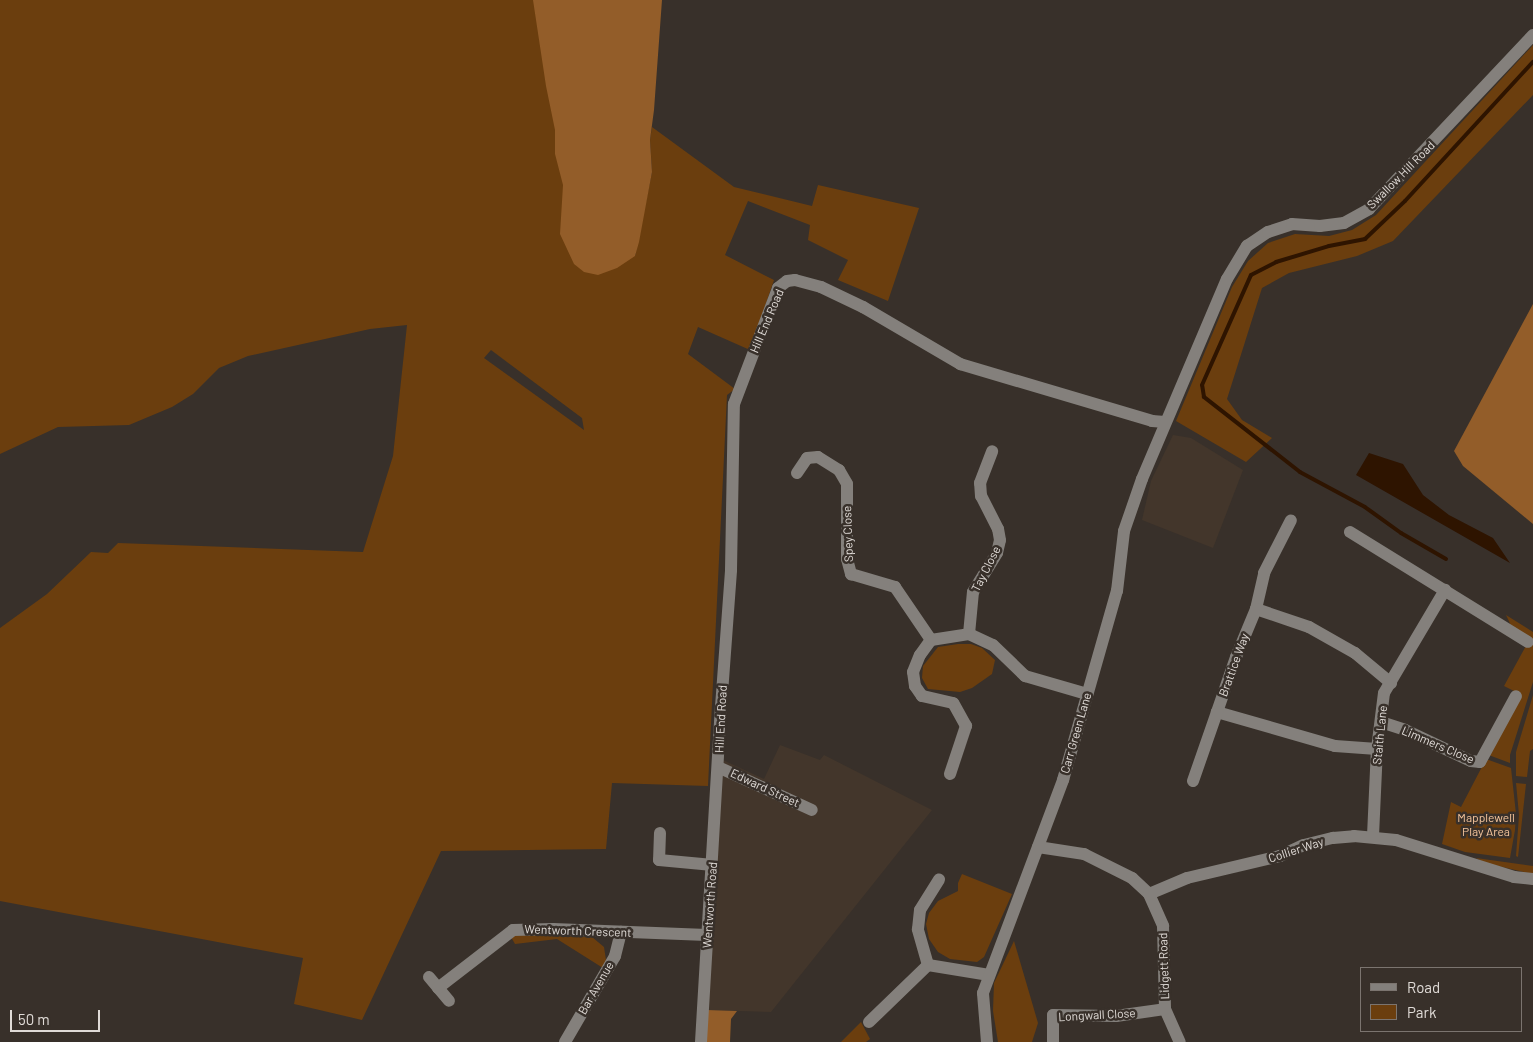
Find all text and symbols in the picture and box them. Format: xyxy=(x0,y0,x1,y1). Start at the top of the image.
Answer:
street label: Swallow Hill Road xyxy=(1364,138,1438,212)
street label: Hill End Road xyxy=(747,287,787,355)
street label: Spey Close xyxy=(840,506,856,562)
street label: Tay Close xyxy=(968,544,1004,594)
street label: Brattice Way xyxy=(1216,631,1252,699)
street label: Hill End Road xyxy=(712,685,730,753)
street label: Carr Green Lane xyxy=(1058,691,1094,775)
street label: Staith Lane xyxy=(1370,705,1390,765)
street label: Limmers Close xyxy=(1400,723,1476,767)
street label: Edward Street xyxy=(728,766,802,810)
park label: Mapplewell Play Area xyxy=(1457,811,1515,839)
street label: Collier Way xyxy=(1267,834,1325,866)
street label: Wentworth Road xyxy=(700,861,720,949)
street label: Wentworth Crescent xyxy=(524,922,632,940)
street label: Lidgett Road xyxy=(1156,932,1172,1000)
street label: Bar Avenue xyxy=(575,959,617,1017)
legend xyxy=(1360,967,1523,1032)
text: Road xyxy=(1407,978,1440,996)
scale bar xyxy=(12,1000,102,1032)
text: Park xyxy=(1407,1003,1436,1021)
street label: Longwall Close xyxy=(1058,1006,1136,1024)
text: 50 m xyxy=(18,1010,50,1028)

